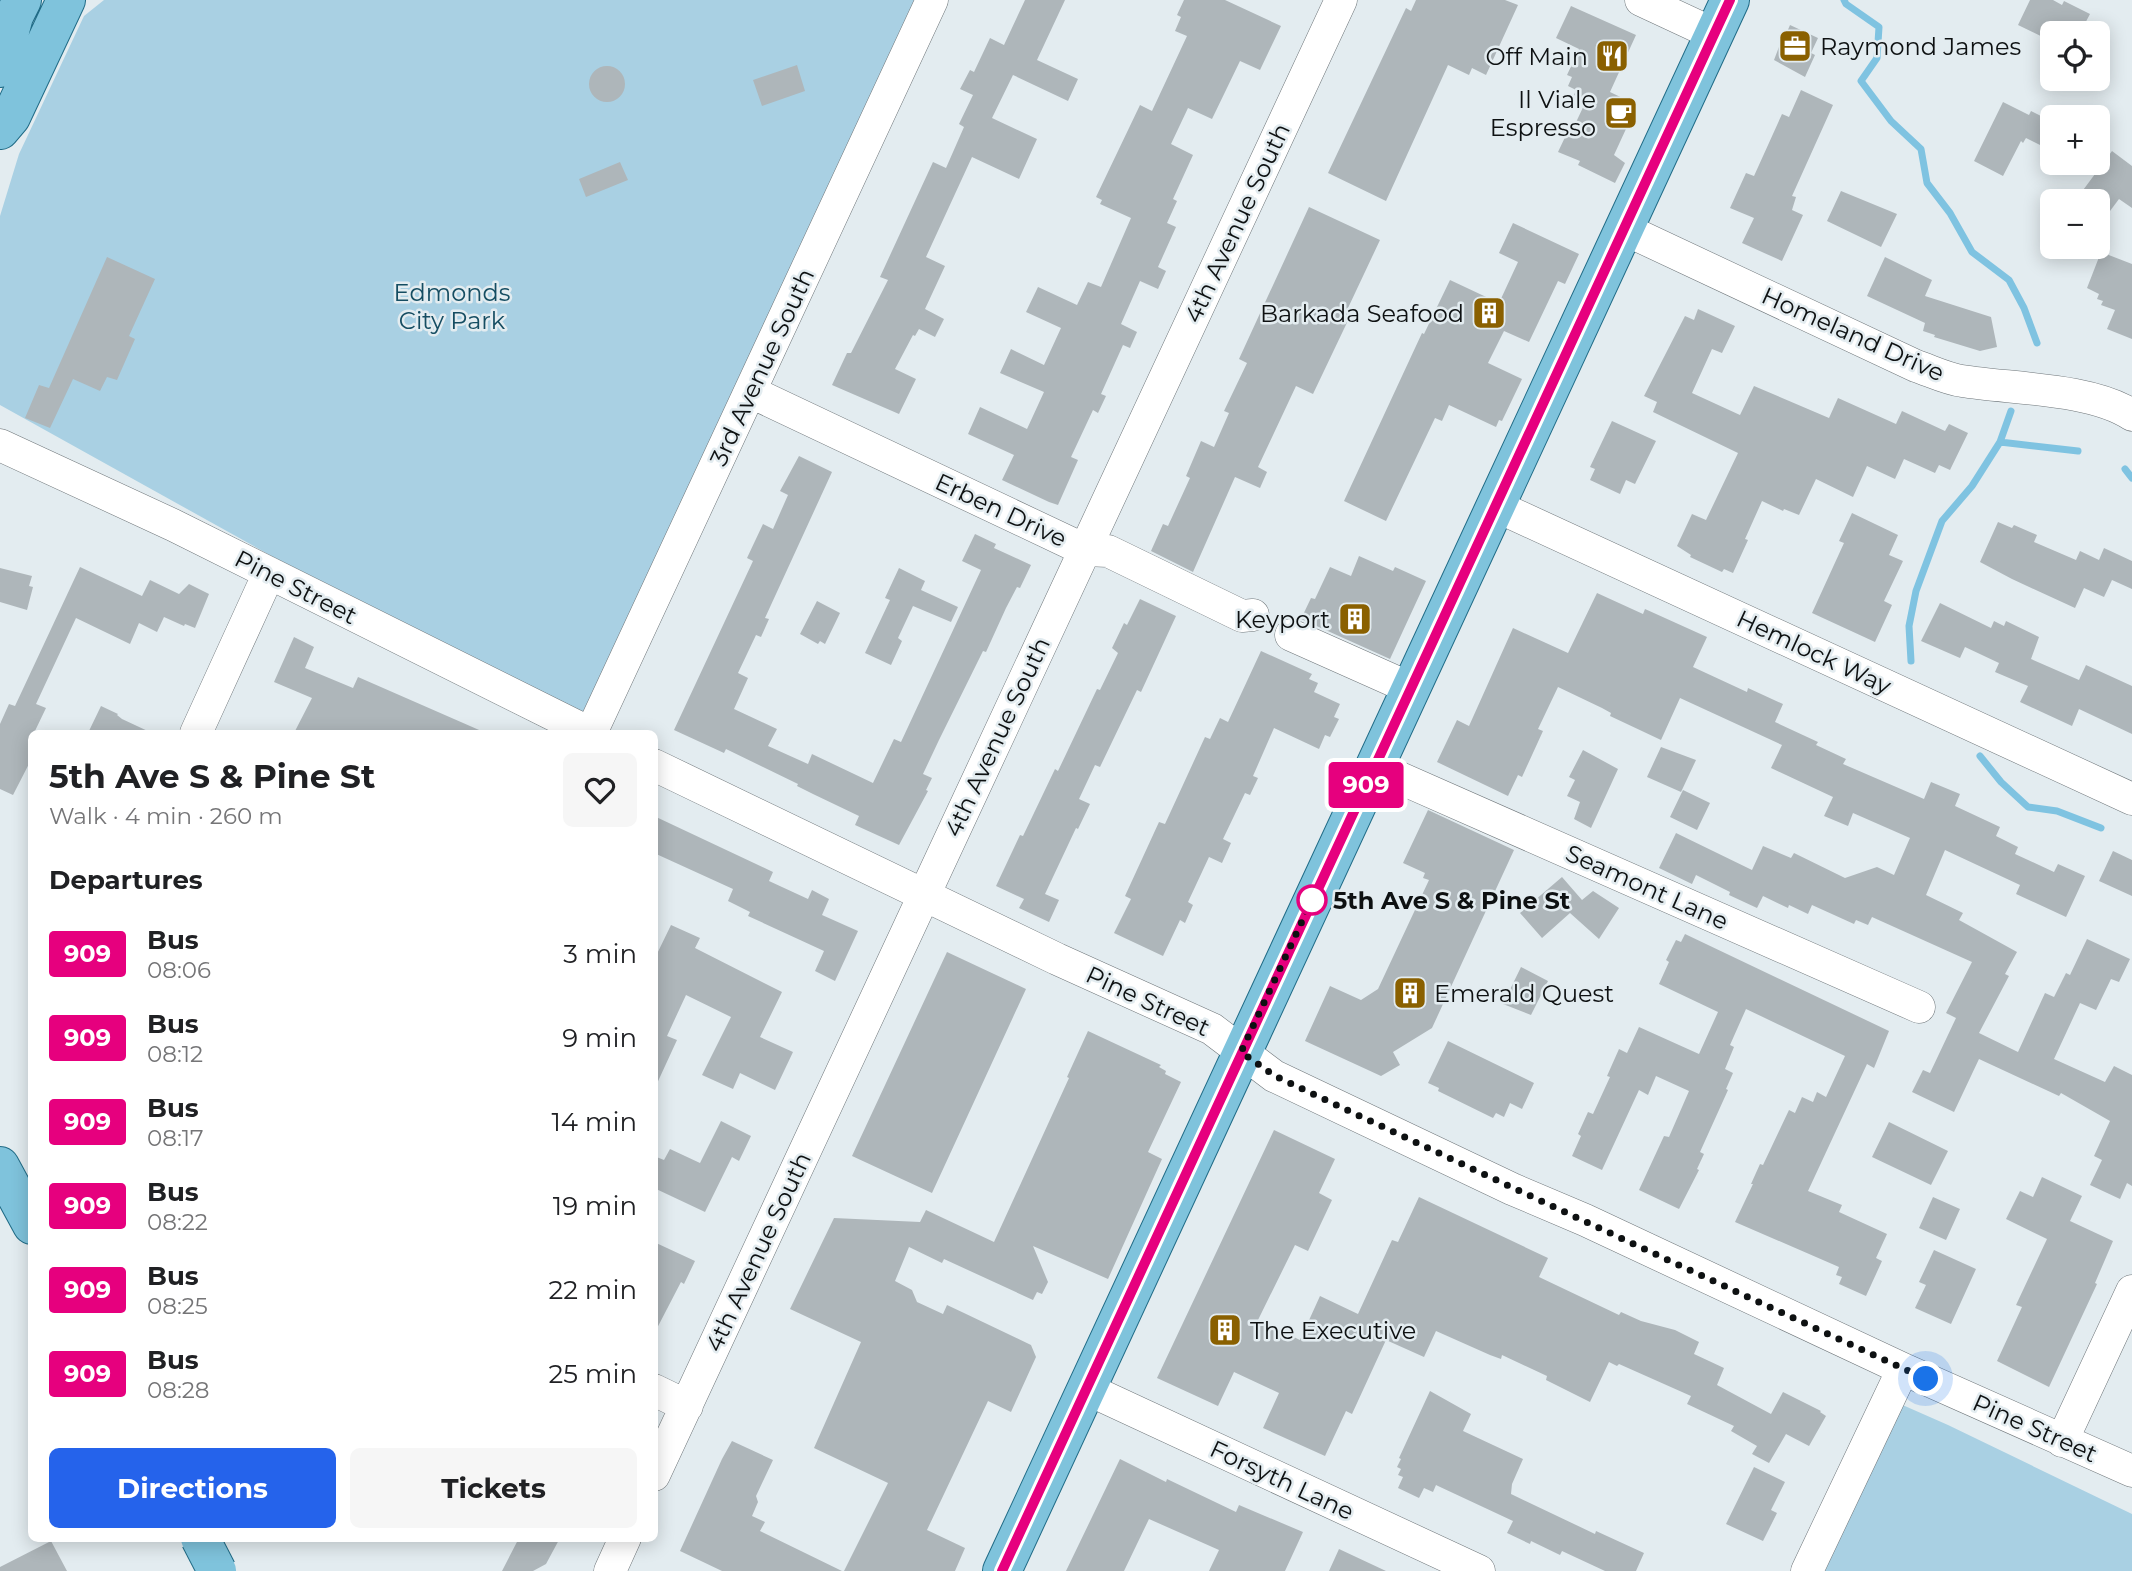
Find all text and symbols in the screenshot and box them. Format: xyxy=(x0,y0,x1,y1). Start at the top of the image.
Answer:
map controls xyxy=(2040,21,2110,259)
button: locate xyxy=(2040,21,2110,91)
office icon: Raymond James xyxy=(1776,27,1814,65)
place label: Raymond James xyxy=(1820,32,2021,61)
restaurant icon: Off Main xyxy=(1593,37,1631,75)
place label: Off Main xyxy=(1485,42,1588,71)
place label: Il Viale Espresso xyxy=(1490,85,1596,142)
cafe icon: Il Viale Espresso xyxy=(1602,94,1640,132)
button: + xyxy=(2040,105,2110,175)
street label: 4th Avenue South xyxy=(1178,119,1296,327)
button: − xyxy=(2040,189,2110,259)
street label: 3rd Avenue South xyxy=(704,264,820,470)
park label: Edmonds City Park xyxy=(394,278,510,335)
street label: Homeland Drive xyxy=(1757,281,1949,387)
building icon: Barkada Seafood xyxy=(1470,294,1508,332)
place label: Barkada Seafood xyxy=(1260,299,1464,328)
street label: Erben Drive xyxy=(931,467,1071,553)
street label: Pine Street xyxy=(230,544,362,630)
building icon: Keyport xyxy=(1336,600,1374,638)
street label: Hemlock Way xyxy=(1732,604,1896,700)
place label: Keyport xyxy=(1235,605,1330,634)
street label: 4th Avenue South xyxy=(938,633,1056,841)
button: heart xyxy=(563,753,637,827)
text: 5th Ave S & Pine St xyxy=(49,756,375,796)
line badge: 909 xyxy=(1326,762,1406,808)
text: 909 xyxy=(1343,770,1389,799)
text: Walk · 4 min · 260 m xyxy=(49,802,283,830)
street label: Seamont Lane xyxy=(1561,838,1733,936)
text: Departures xyxy=(49,864,203,896)
marker: 5th Ave S & Pine St xyxy=(1297,885,1327,915)
place label: 5th Ave S & Pine St xyxy=(1333,886,1571,915)
text: Bus xyxy=(147,924,199,956)
text: 3 min xyxy=(563,938,637,970)
text: 909 xyxy=(64,939,111,968)
text: 08:06 xyxy=(147,956,211,984)
street label: Pine Street xyxy=(1081,960,1215,1042)
building icon: Emerald Quest xyxy=(1391,974,1429,1012)
place label: Emerald Quest xyxy=(1434,979,1614,1008)
text: Bus xyxy=(147,1008,199,1040)
text: 9 min xyxy=(562,1022,637,1054)
text: 909 xyxy=(64,1023,111,1052)
text: 08:12 xyxy=(147,1040,203,1068)
text: Bus xyxy=(147,1092,199,1124)
text: 14 min xyxy=(551,1106,637,1138)
text: 909 xyxy=(64,1107,111,1136)
text: 08:17 xyxy=(147,1124,204,1152)
street label: 4th Avenue South xyxy=(699,1148,817,1356)
text: Bus xyxy=(147,1176,199,1208)
text: 19 min xyxy=(553,1190,637,1222)
text: 909 xyxy=(64,1191,111,1220)
text: 08:22 xyxy=(147,1208,208,1236)
text: Bus xyxy=(147,1260,199,1292)
text: 22 min xyxy=(548,1274,637,1306)
text: 909 xyxy=(64,1275,111,1304)
text: 08:25 xyxy=(147,1292,208,1320)
building icon: The Executive xyxy=(1206,1311,1244,1349)
place label: The Executive xyxy=(1250,1316,1416,1345)
text: Bus xyxy=(147,1344,199,1376)
text: 25 min xyxy=(549,1358,637,1390)
text: 909 xyxy=(64,1359,111,1388)
your location xyxy=(1908,1361,1943,1396)
text: 08:28 xyxy=(147,1376,210,1404)
street label: Pine Street xyxy=(1968,1388,2102,1468)
street label: Forsyth Lane xyxy=(1205,1434,1359,1526)
button: Directions xyxy=(49,1448,336,1528)
button: Tickets xyxy=(350,1448,637,1528)

